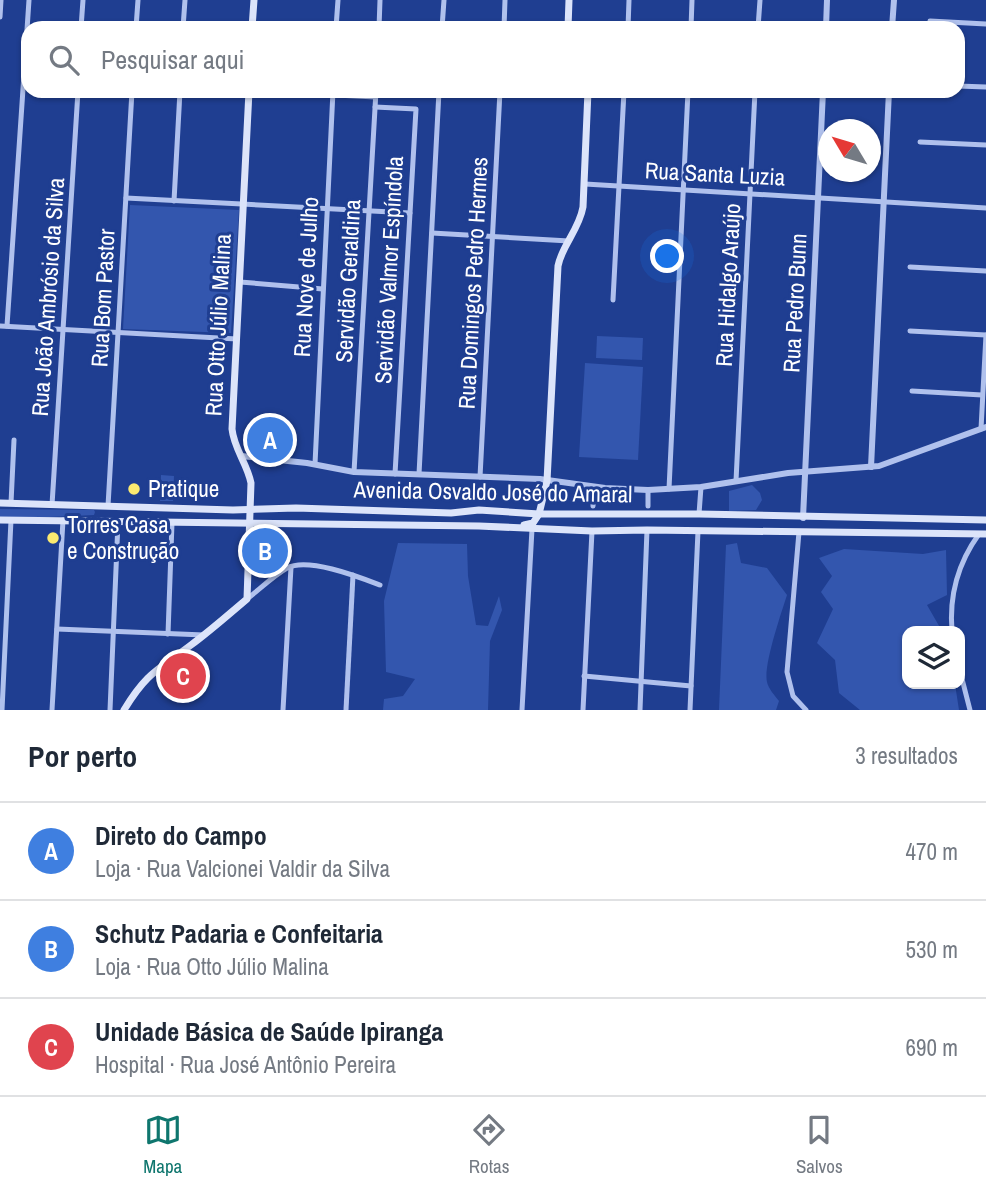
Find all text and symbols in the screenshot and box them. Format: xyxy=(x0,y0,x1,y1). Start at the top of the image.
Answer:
search box xyxy=(21,21,965,98)
icon: search xyxy=(45,41,83,79)
text: Pesquisar aqui xyxy=(101,42,244,77)
north arrow xyxy=(818,119,881,182)
street label: Rua Santa Luzia xyxy=(644,154,787,193)
street label: Servidão Valmor Espíndola xyxy=(367,155,410,385)
street label: Rua Domingos Pedro Hermes xyxy=(450,156,495,410)
street label: Rua João Ambrósio da Silva xyxy=(24,176,71,417)
street label: Rua Nove de Julho xyxy=(286,196,325,358)
street label: Servidão Geraldina xyxy=(328,198,367,363)
street label: Rua Hidalgo Araújo xyxy=(708,202,747,367)
street label: Rua Bom Pastor xyxy=(83,227,122,368)
street label: Rua Otto Júlio Malina xyxy=(197,233,238,417)
street label: Rua Pedro Bunn xyxy=(775,233,814,373)
your location xyxy=(650,239,684,273)
pin: A xyxy=(247,414,293,466)
place label: Pratique xyxy=(148,473,219,504)
street label: Avenida Osvaldo José do Amaral xyxy=(352,474,633,509)
marker: Pratique xyxy=(126,481,142,497)
place label: Torres Casa e Construção xyxy=(67,509,179,566)
pin: B xyxy=(242,525,288,577)
marker: Torres Casa e Construção xyxy=(45,530,61,546)
map controls xyxy=(902,626,965,689)
button: layers xyxy=(902,626,965,689)
pin: C xyxy=(160,650,206,702)
text: Por perto xyxy=(28,736,137,776)
text: 3 resultados xyxy=(855,740,958,771)
text: Direto do Campo xyxy=(95,818,267,853)
text: A xyxy=(44,836,58,867)
text: 470 m xyxy=(906,836,958,867)
text: Loja · Rua Valcionei Valdir da Silva xyxy=(95,853,390,884)
text: Schutz Padaria e Confeitaria xyxy=(95,916,383,951)
text: B xyxy=(44,934,58,965)
text: 530 m xyxy=(906,934,958,965)
text: Loja · Rua Otto Júlio Malina xyxy=(95,951,329,982)
text: Unidade Básica de Saúde Ipiranga xyxy=(95,1014,443,1049)
text: C xyxy=(44,1032,58,1063)
text: 690 m xyxy=(906,1032,958,1063)
text: Hospital · Rua José Antônio Pereira xyxy=(95,1049,396,1080)
tab: Mapa xyxy=(143,1111,182,1179)
tab: Rotas xyxy=(469,1111,509,1179)
tab: Salvos xyxy=(796,1111,843,1179)

